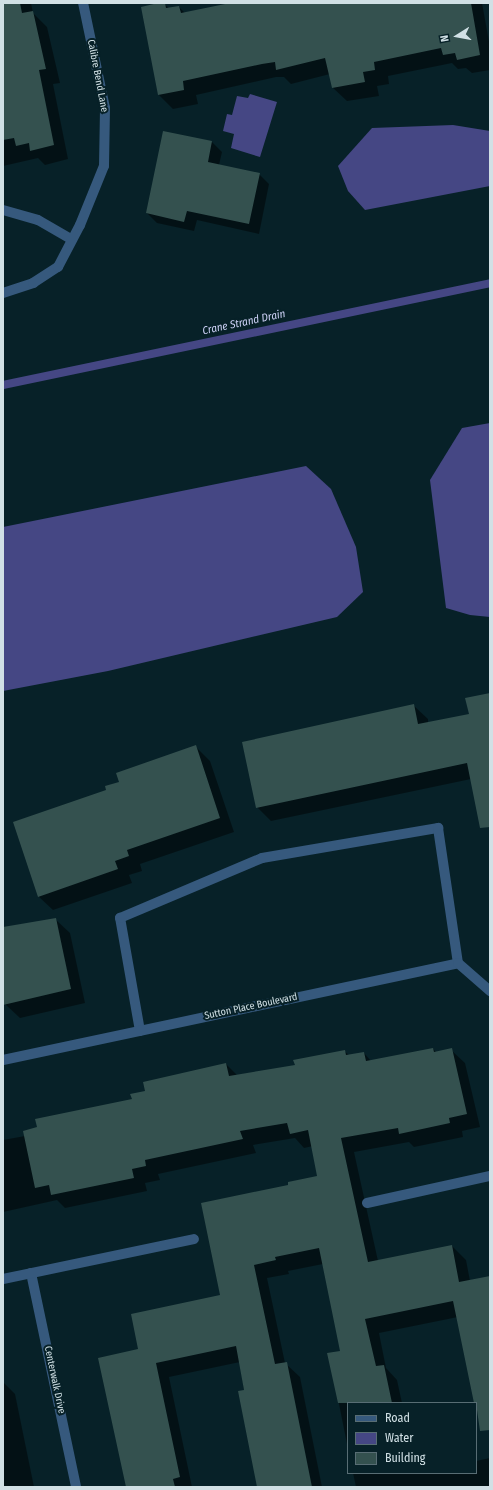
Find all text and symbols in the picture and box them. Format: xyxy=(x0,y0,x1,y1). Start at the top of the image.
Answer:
north arrow xyxy=(437,16,477,56)
text: N xyxy=(438,34,452,43)
street label: Calibre Bend Lane xyxy=(84,39,110,113)
water label: Crane Strand Drain xyxy=(201,308,287,338)
street label: Sutton Place Boulevard xyxy=(203,991,299,1023)
street label: Centerwalk Drive xyxy=(41,1345,67,1415)
legend xyxy=(347,1402,477,1474)
text: Road xyxy=(385,1411,410,1425)
text: Water xyxy=(385,1431,413,1445)
text: Building xyxy=(385,1451,425,1465)

